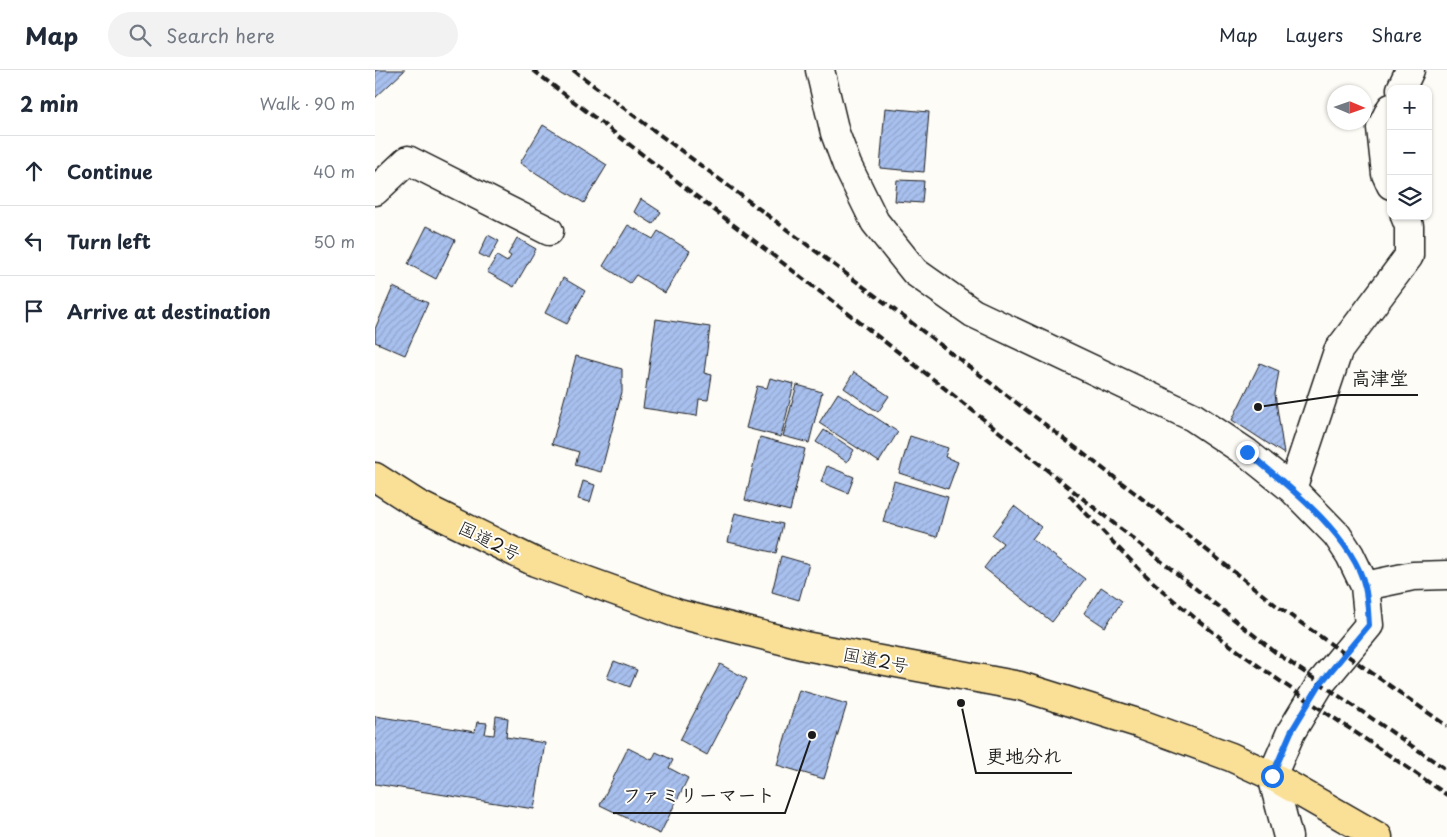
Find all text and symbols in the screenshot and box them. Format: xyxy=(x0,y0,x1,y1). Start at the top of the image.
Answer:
search box xyxy=(108,12,458,57)
text: Map xyxy=(25,17,78,53)
icon: search xyxy=(126,21,154,49)
text: Search here xyxy=(166,21,275,49)
text: Map xyxy=(1219,21,1258,48)
text: Layers xyxy=(1286,21,1343,48)
text: Share xyxy=(1371,21,1422,48)
north arrow xyxy=(1327,85,1372,130)
map controls xyxy=(1387,85,1432,220)
button: + xyxy=(1387,85,1432,130)
text: 2 min xyxy=(20,87,79,119)
text: Walk · 90 m xyxy=(260,91,355,115)
button: − xyxy=(1387,130,1432,175)
icon: ahead xyxy=(20,157,48,185)
text: Continue xyxy=(67,157,153,185)
text: 40 m xyxy=(313,159,355,183)
button: layers xyxy=(1387,175,1432,220)
icon: left xyxy=(20,227,48,255)
text: Turn left xyxy=(67,227,151,255)
text: 50 m xyxy=(314,229,355,253)
icon: arrive xyxy=(20,297,48,325)
text: Arrive at destination xyxy=(67,297,271,325)
callout: 高津堂 xyxy=(1341,361,1418,395)
text: 高津堂 xyxy=(1351,363,1409,391)
route end xyxy=(1236,441,1259,464)
street label: 国道2号 xyxy=(454,513,526,567)
street label: 国道2号 xyxy=(841,639,911,679)
callout: 更地分れ xyxy=(976,739,1072,773)
text: 更地分れ xyxy=(986,741,1062,769)
route start xyxy=(1261,765,1284,788)
callout: ファミリーマート xyxy=(613,779,785,813)
text: ファミリーマート xyxy=(623,780,775,808)

